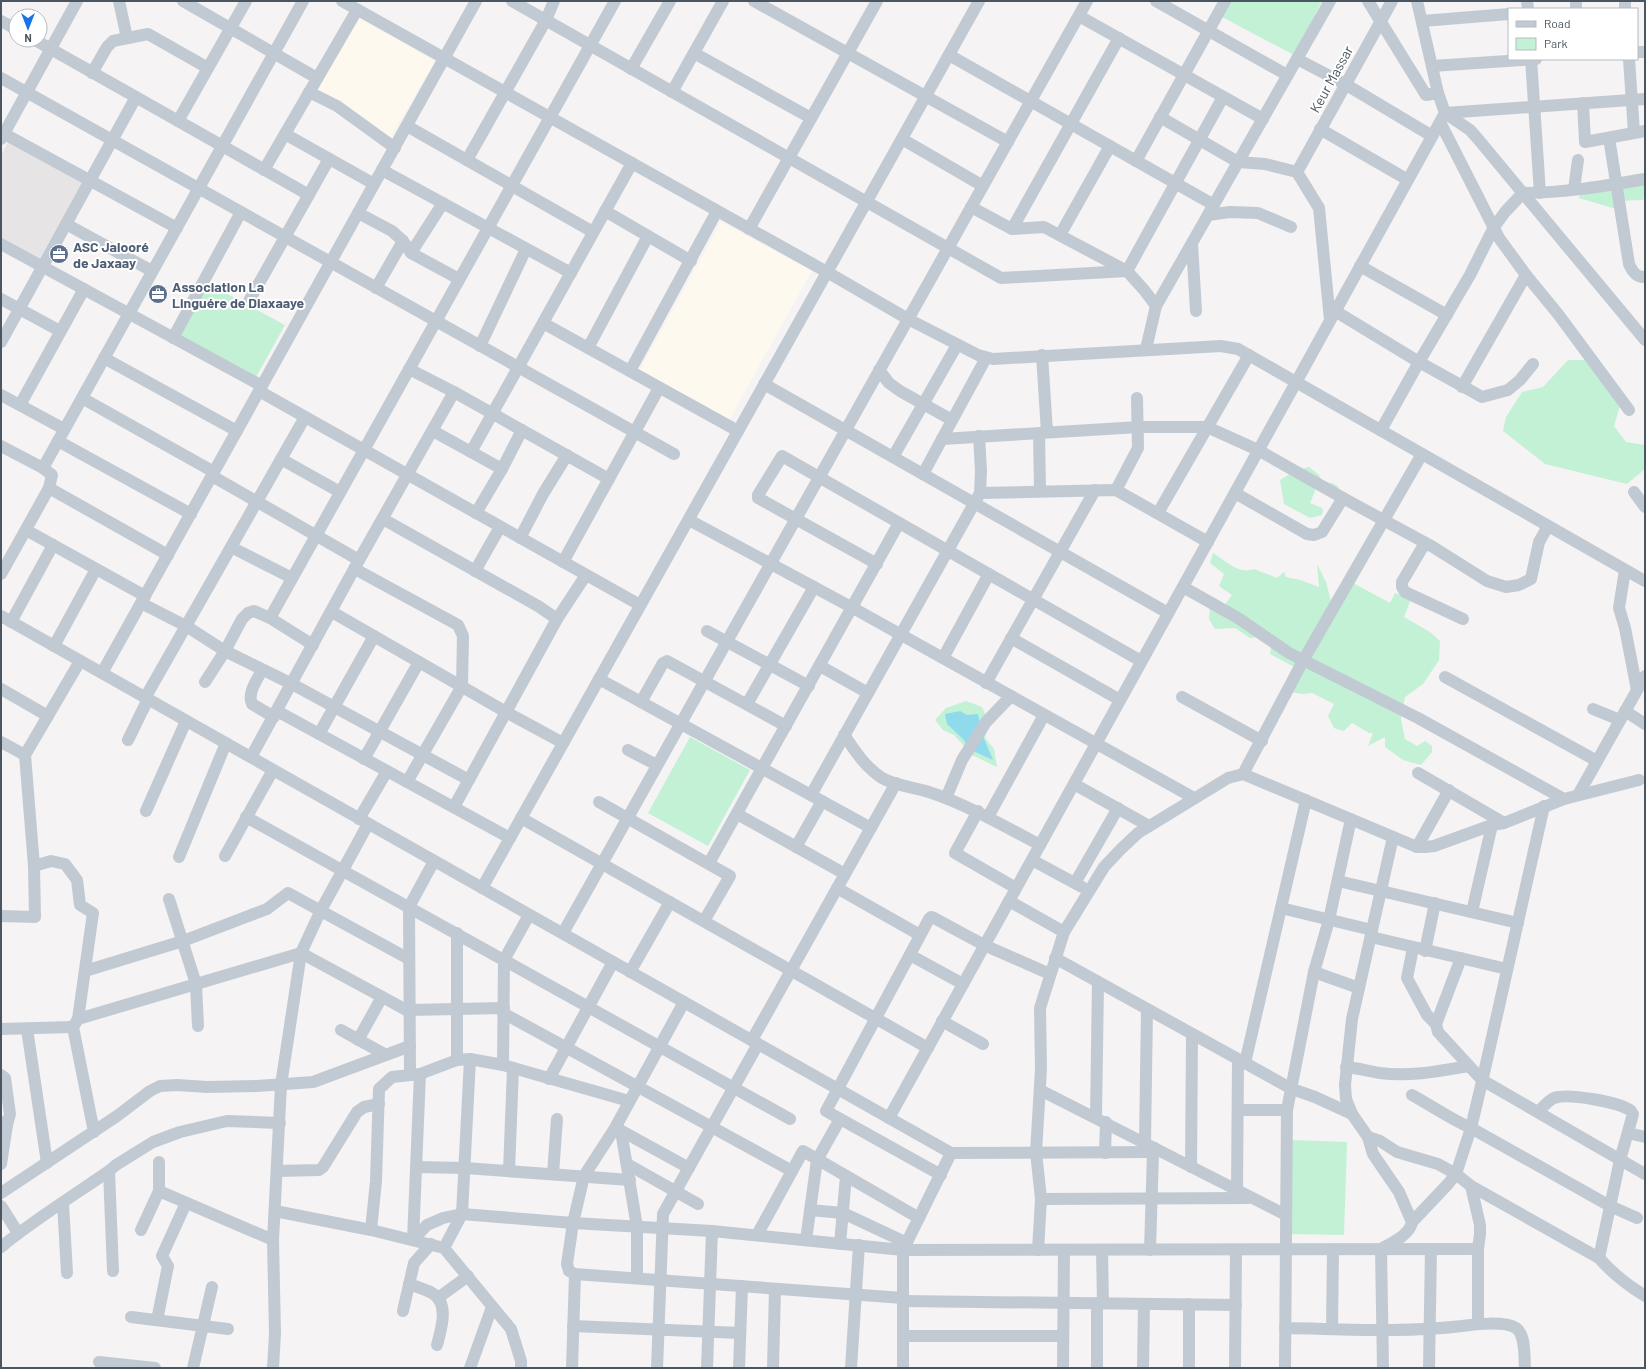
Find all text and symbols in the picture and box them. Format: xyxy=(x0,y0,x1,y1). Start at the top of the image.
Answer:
north arrow xyxy=(8,8,48,48)
legend xyxy=(1508,8,1638,60)
text: Road xyxy=(1544,16,1571,30)
text: N xyxy=(24,32,32,45)
text: Park xyxy=(1544,36,1568,50)
street label: Keur Massar xyxy=(1306,43,1356,115)
place label: ASC Jalooré de Jaxaay xyxy=(73,238,149,271)
office icon: ASC Jalooré de Jaxaay xyxy=(48,243,70,265)
place label: Association La Linguére de Diaxaaye xyxy=(172,278,305,311)
office icon: Association La Linguére de Diaxaaye xyxy=(147,283,169,305)

